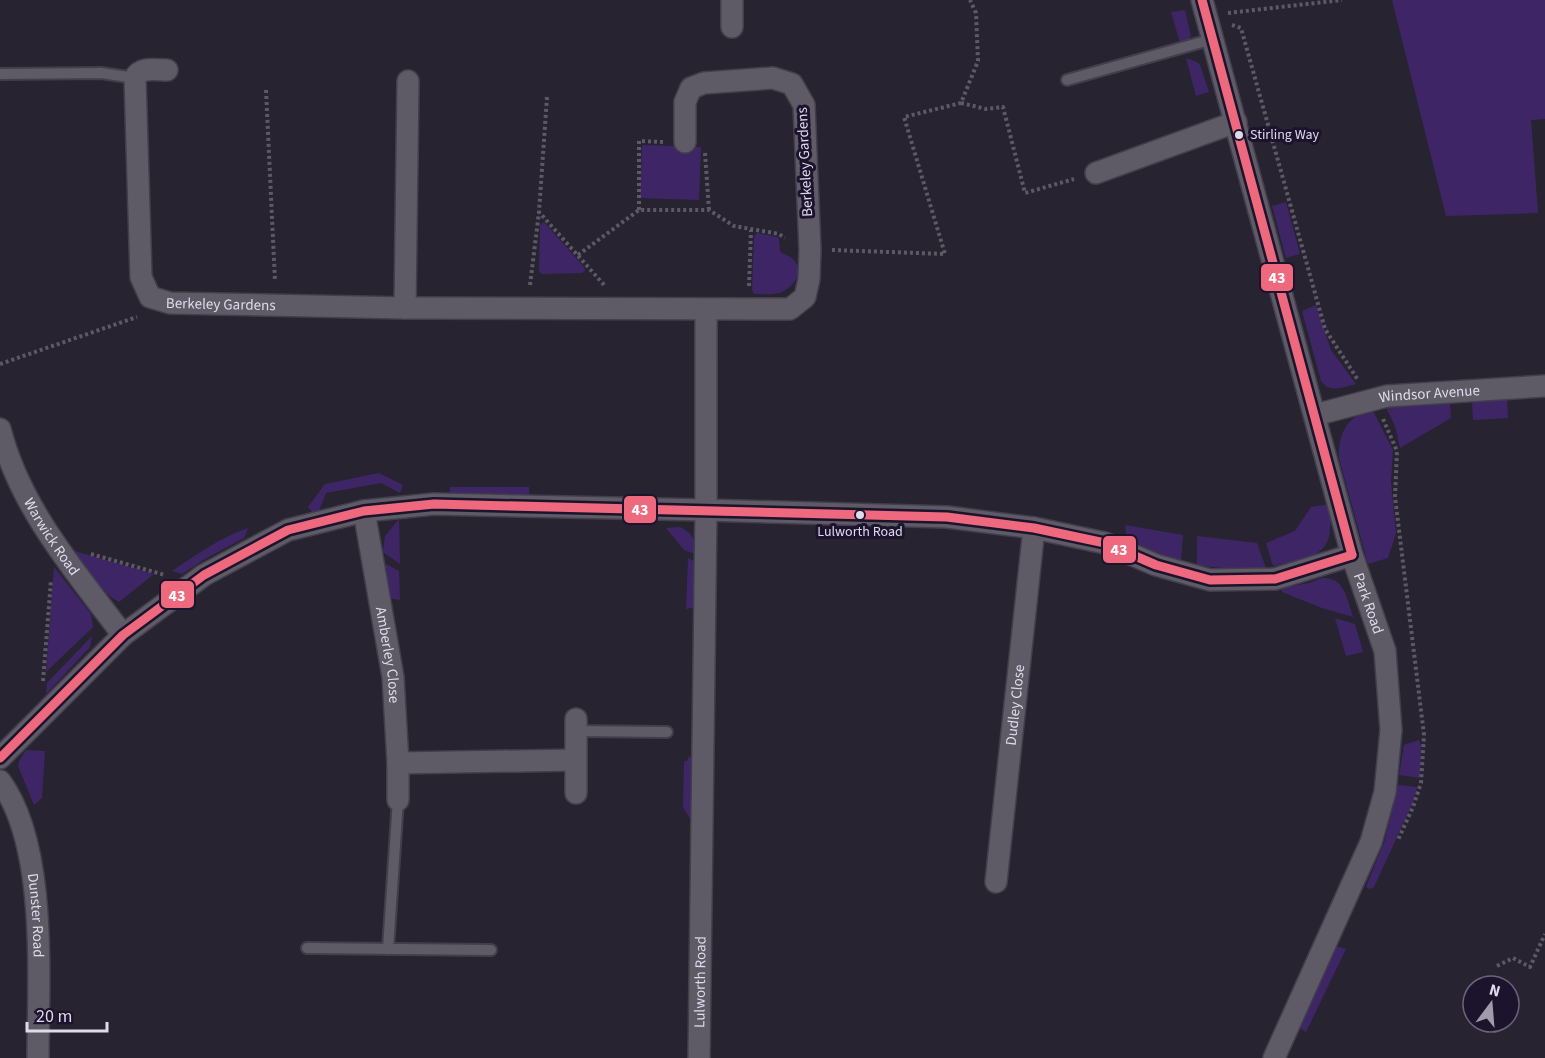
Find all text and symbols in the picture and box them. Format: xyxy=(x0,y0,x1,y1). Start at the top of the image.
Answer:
street label: Berkeley Gardens xyxy=(792,107,818,217)
place label: Stirling Way xyxy=(1250,125,1320,145)
marker: Stirling Way xyxy=(1233,129,1245,141)
line badge: 43 xyxy=(1260,263,1294,292)
text: 43 xyxy=(1269,267,1285,289)
street label: Berkeley Gardens xyxy=(166,292,276,316)
street label: Windsor Avenue xyxy=(1377,380,1481,408)
street label: Warwick Road xyxy=(19,494,85,580)
line badge: 43 xyxy=(623,495,657,524)
text: 43 xyxy=(632,499,648,521)
marker: Lulworth Road xyxy=(854,509,866,521)
place label: Lulworth Road xyxy=(817,522,903,542)
line badge: 43 xyxy=(1102,535,1137,564)
text: 43 xyxy=(1111,539,1127,561)
street label: Park Road xyxy=(1348,570,1389,637)
line badge: 43 xyxy=(160,580,195,609)
text: 43 xyxy=(169,585,185,607)
street label: Amberley Close xyxy=(370,605,405,704)
street label: Dudley Close xyxy=(1000,663,1030,747)
street label: Dunster Road xyxy=(22,872,49,958)
street label: Lulworth Road xyxy=(689,936,711,1028)
north arrow xyxy=(1461,974,1521,1034)
text: N xyxy=(1487,979,1503,1003)
scale bar xyxy=(27,995,106,1033)
text: 20 m xyxy=(36,1004,72,1029)

